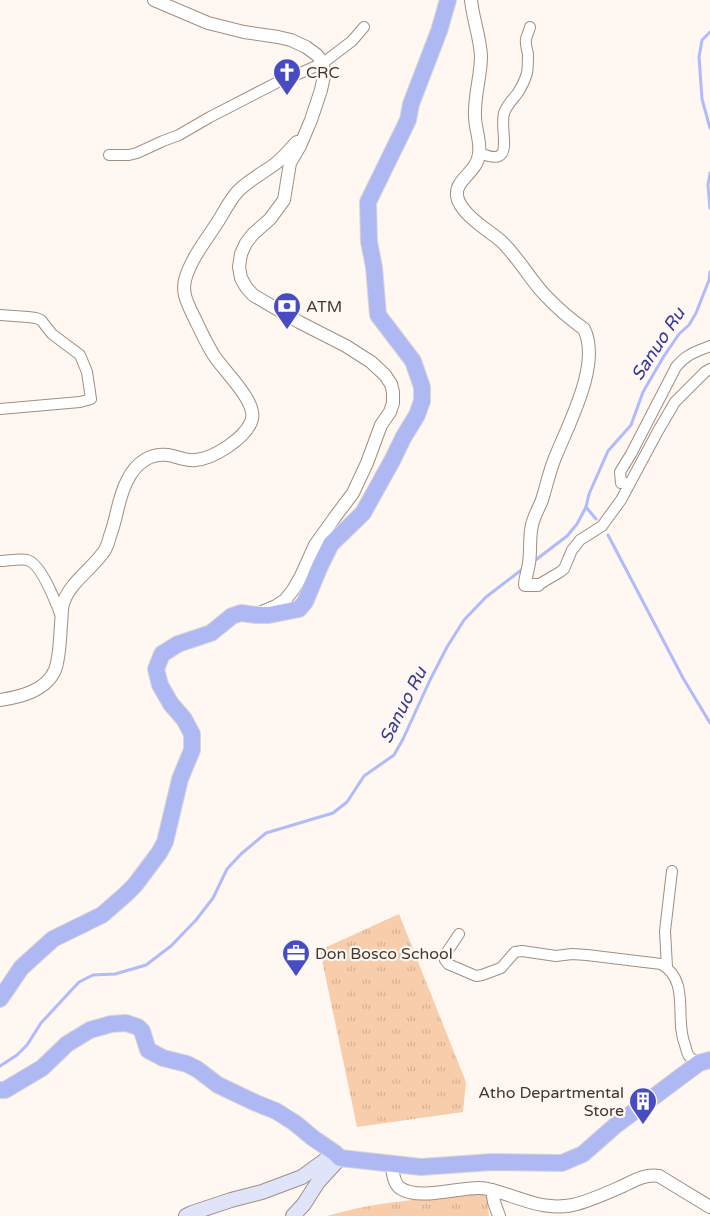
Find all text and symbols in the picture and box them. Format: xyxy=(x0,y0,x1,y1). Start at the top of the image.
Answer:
church icon: CRC xyxy=(272,57,302,96)
place label: CRC xyxy=(306,63,340,83)
bank icon: ATM xyxy=(272,291,302,330)
place label: ATM xyxy=(306,297,342,317)
water label: Sanuo Ru xyxy=(626,303,690,385)
water label: Sanuo Ru xyxy=(374,662,432,747)
office icon: Don Bosco School xyxy=(281,938,311,977)
place label: Don Bosco School xyxy=(315,944,453,964)
place label: Atho Departmental Store xyxy=(478,1083,624,1121)
building icon: Atho Departmental Store xyxy=(628,1086,658,1125)

